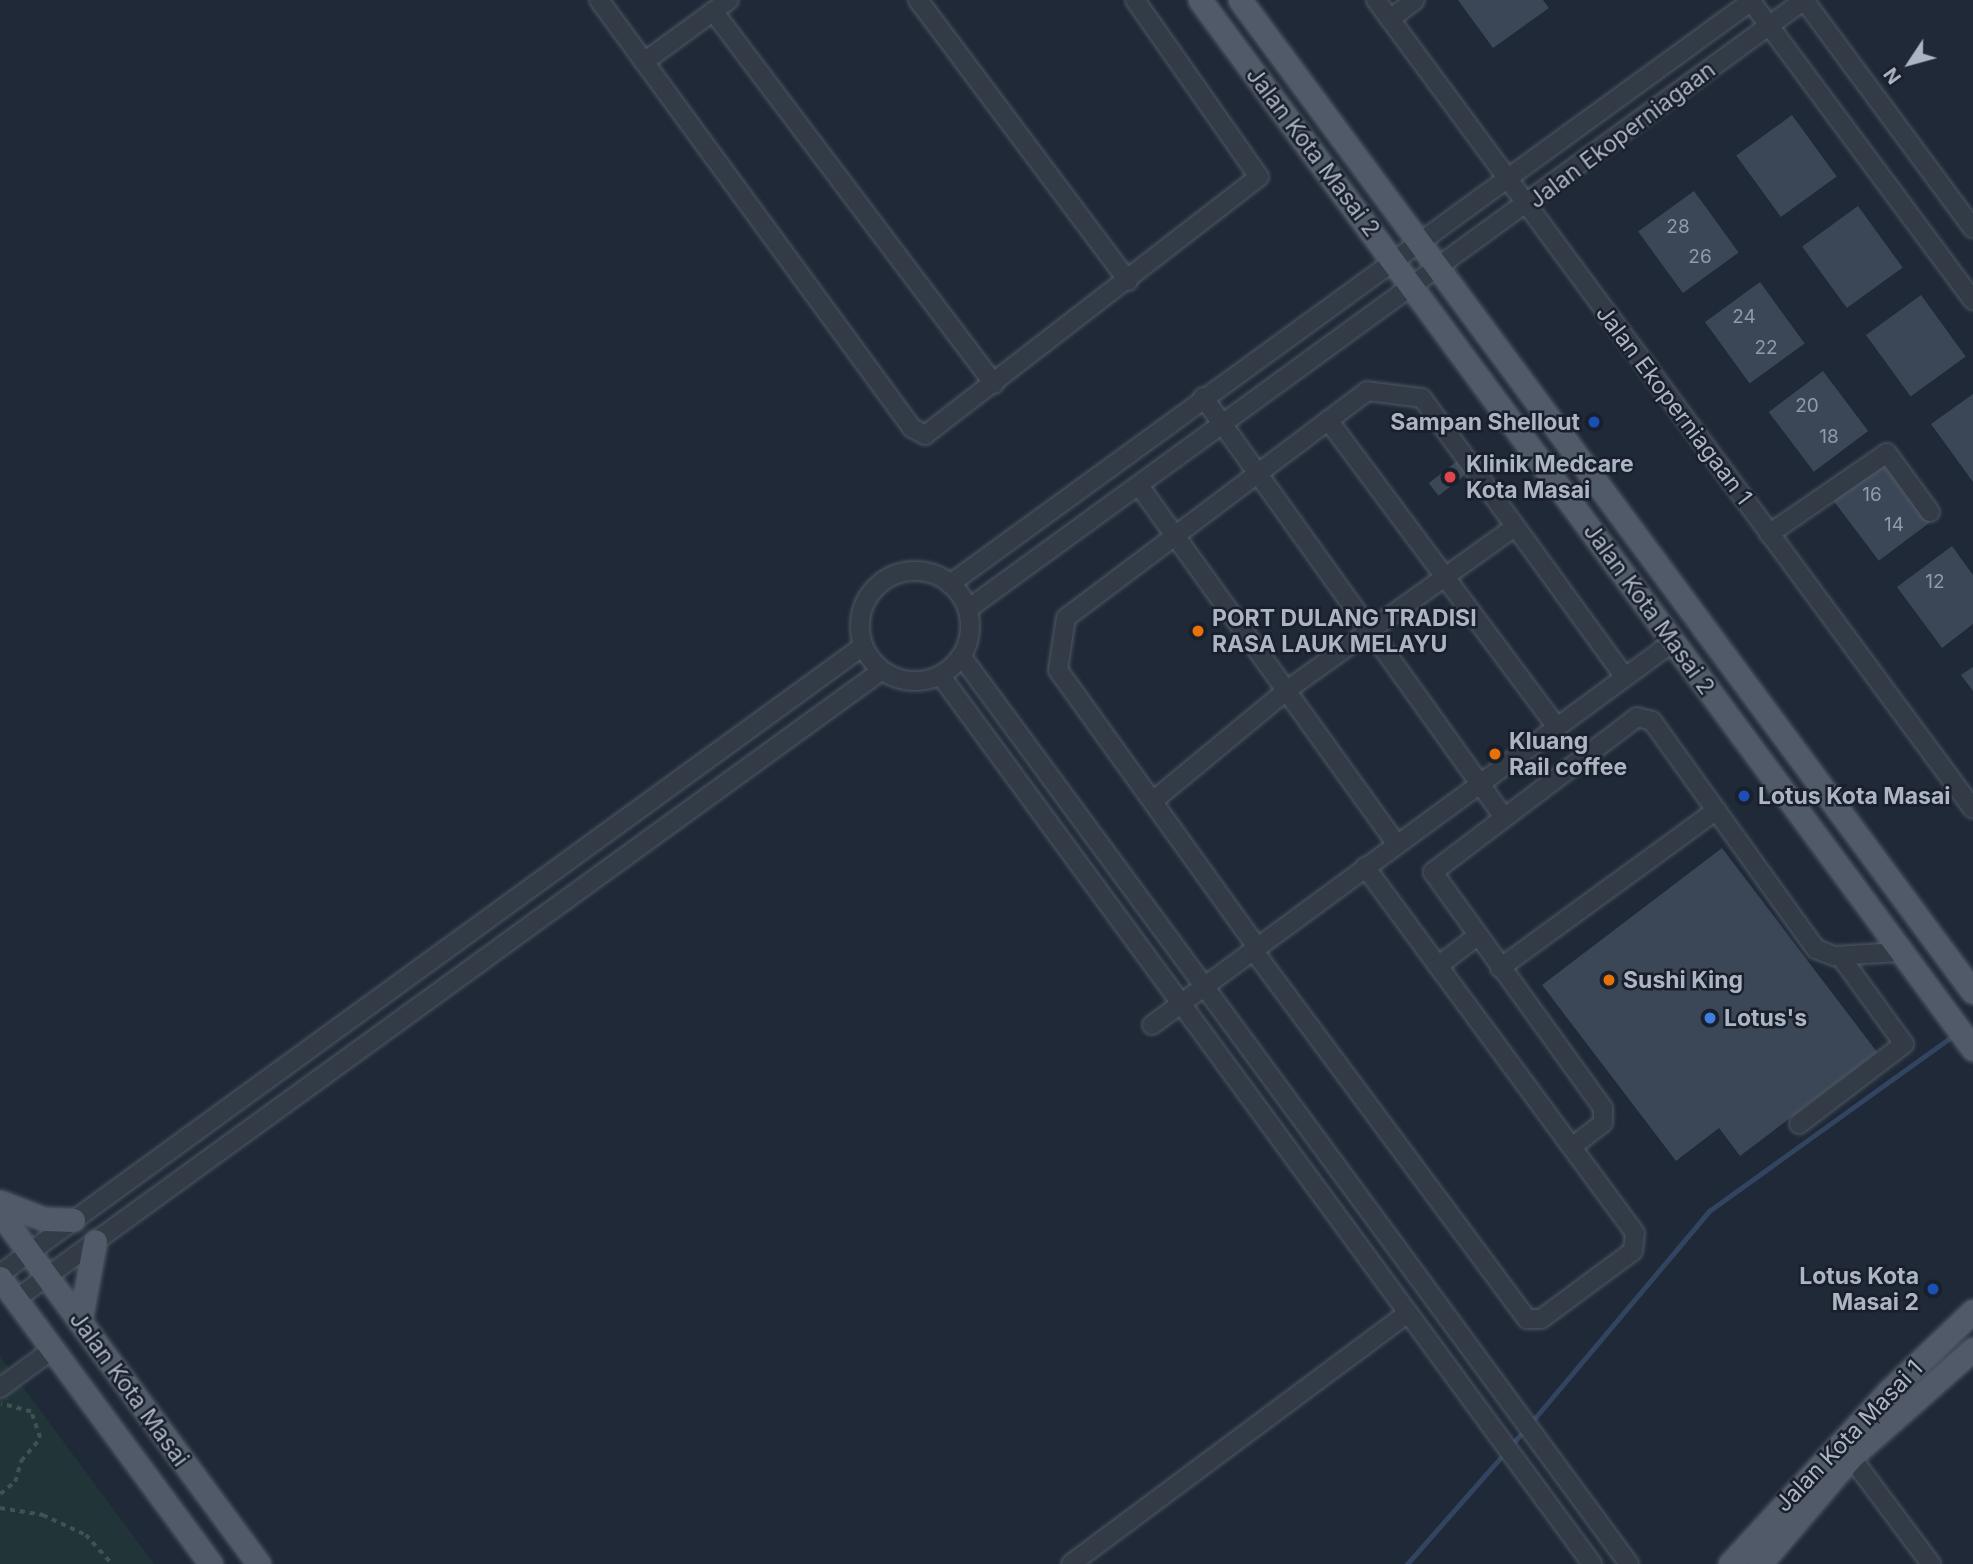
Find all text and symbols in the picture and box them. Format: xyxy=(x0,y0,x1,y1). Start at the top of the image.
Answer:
north arrow xyxy=(1875,28,1945,98)
street label: Jalan Ekoperniagaan xyxy=(1523,56,1721,214)
street label: Jalan Kota Masai 2 xyxy=(1240,62,1386,242)
text: N xyxy=(1879,63,1906,88)
house number: 28 xyxy=(1666,216,1690,238)
house number: 26 xyxy=(1688,246,1712,268)
street label: Jalan Ekoperniagaan 1 xyxy=(1590,300,1758,510)
house number: 24 xyxy=(1732,306,1756,328)
house number: 22 xyxy=(1754,337,1778,359)
house number: 20 xyxy=(1795,395,1819,417)
place label: Sampan Shellout xyxy=(1390,408,1580,436)
marker: Sampan Shellout xyxy=(1586,414,1602,430)
house number: 18 xyxy=(1819,426,1839,448)
place label: Klinik Medcare Kota Masai xyxy=(1466,450,1634,504)
marker: Klinik Medcare Kota Masai xyxy=(1440,467,1460,487)
house number: 16 xyxy=(1862,484,1882,506)
house number: 14 xyxy=(1884,514,1904,536)
street label: Jalan Kota Masai 2 xyxy=(1578,518,1720,700)
house number: 12 xyxy=(1925,571,1945,593)
place label: PORT DULANG TRADISI RASA LAUK MELAYU xyxy=(1212,604,1477,658)
marker: PORT DULANG TRADISI RASA LAUK MELAYU xyxy=(1190,623,1206,639)
place label: Kluang Rail coffee xyxy=(1509,727,1627,781)
marker: Kluang Rail coffee xyxy=(1487,746,1503,762)
place label: Lotus Kota Masai xyxy=(1758,782,1951,810)
marker: Lotus Kota Masai xyxy=(1736,788,1752,804)
place label: Sushi King xyxy=(1623,966,1743,994)
marker: Sushi King xyxy=(1601,972,1617,988)
place label: Lotus's xyxy=(1724,1004,1807,1032)
marker: Lotus's xyxy=(1702,1010,1718,1026)
place label: Lotus Kota Masai 2 xyxy=(1799,1262,1919,1316)
marker: Lotus Kota Masai 2 xyxy=(1925,1281,1941,1297)
street label: Jalan Kota Masai xyxy=(64,1306,194,1472)
street label: Jalan Kota Masai 1 xyxy=(1770,1354,1928,1518)

